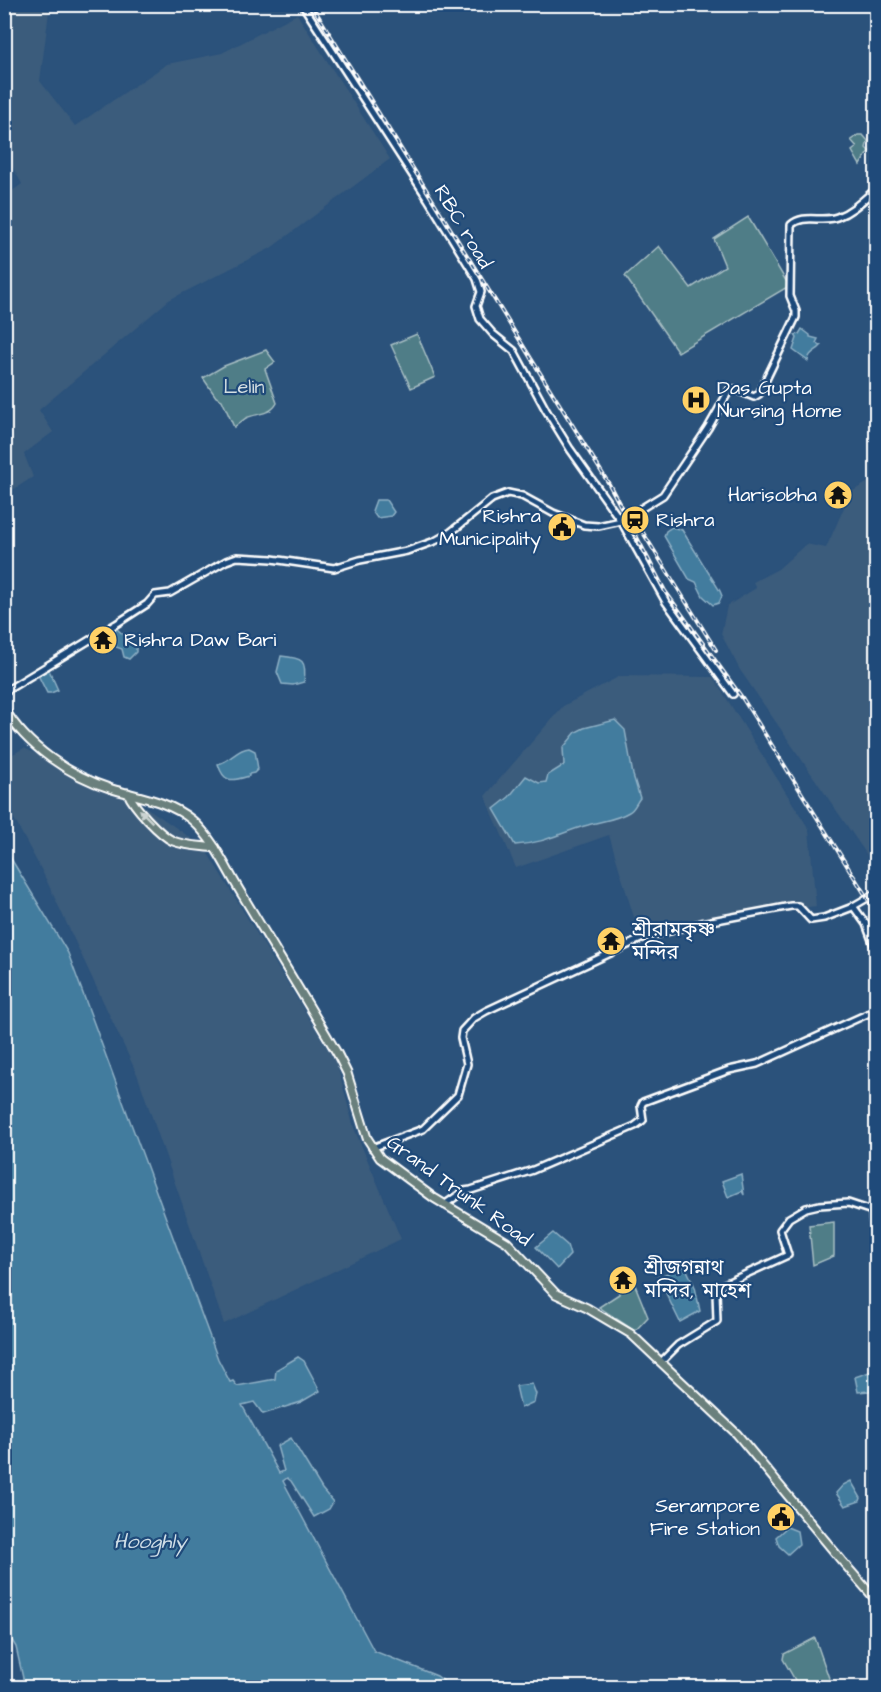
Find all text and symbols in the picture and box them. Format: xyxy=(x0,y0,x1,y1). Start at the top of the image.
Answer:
street label: RBC road xyxy=(427,180,499,274)
park label: Lelin xyxy=(224,373,264,401)
place label: Das Gupta Nursing Home xyxy=(717,374,842,426)
hospital icon: Das Gupta Nursing Home xyxy=(680,384,712,416)
temple icon: Harisobha xyxy=(822,479,854,511)
place label: Harisobha xyxy=(728,481,817,509)
place label: Rishra Municipality xyxy=(439,502,541,554)
station icon: Rishra xyxy=(619,504,651,536)
place label: Rishra xyxy=(656,506,714,534)
public building icon: Rishra Municipality xyxy=(546,511,578,543)
temple icon: Rishra Daw Bari xyxy=(87,624,119,656)
place label: Rishra Daw Bari xyxy=(124,626,276,654)
one-way arrow xyxy=(139,810,153,824)
place label: শ্রীরামকৃষ্ণ মন্দির xyxy=(631,916,715,967)
temple icon: শ্রীরামকৃষ্ণ মন্দির xyxy=(595,925,627,957)
street label: Grand Trunk Road xyxy=(381,1129,537,1253)
place label: শ্রীজগন্নাথ মন্দির, মাহেশ xyxy=(643,1254,752,1305)
temple icon: শ্রীজগন্নাথ মন্দির, মাহেশ xyxy=(607,1264,639,1296)
place label: Serampore Fire Station xyxy=(650,1492,760,1543)
public building icon: Serampore Fire Station xyxy=(765,1501,797,1533)
water label: Hooghly xyxy=(114,1527,189,1557)

